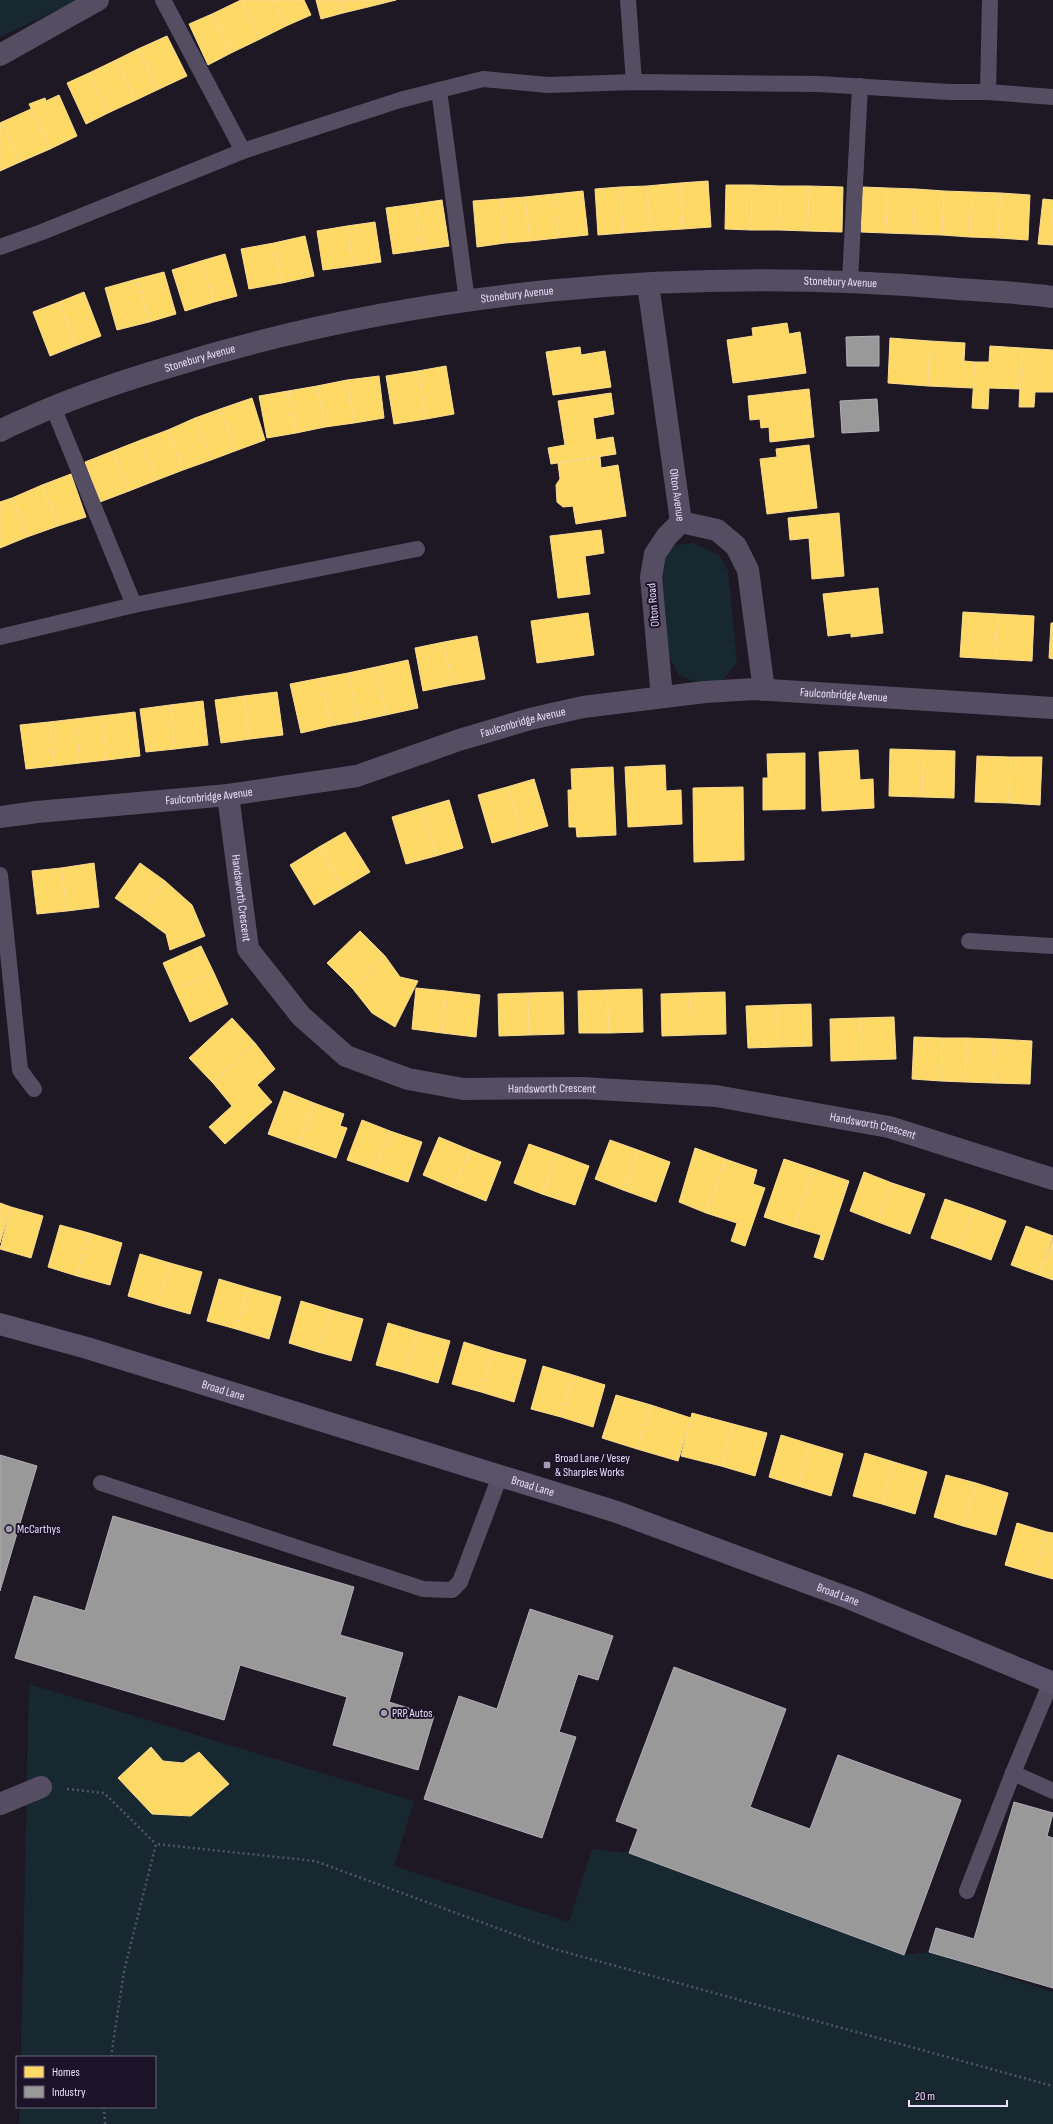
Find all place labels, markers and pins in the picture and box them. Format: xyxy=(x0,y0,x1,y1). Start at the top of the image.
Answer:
place label: Broad Lane / Vesey & Sharples Works xyxy=(555,1451,630,1480)
marker: Broad Lane / Vesey & Sharples Works xyxy=(542,1460,552,1470)
place label: McCarthys xyxy=(17,1522,60,1537)
marker: McCarthys xyxy=(4,1524,14,1534)
place label: PRP Autos xyxy=(392,1706,433,1721)
marker: PRP Autos xyxy=(379,1708,389,1718)

